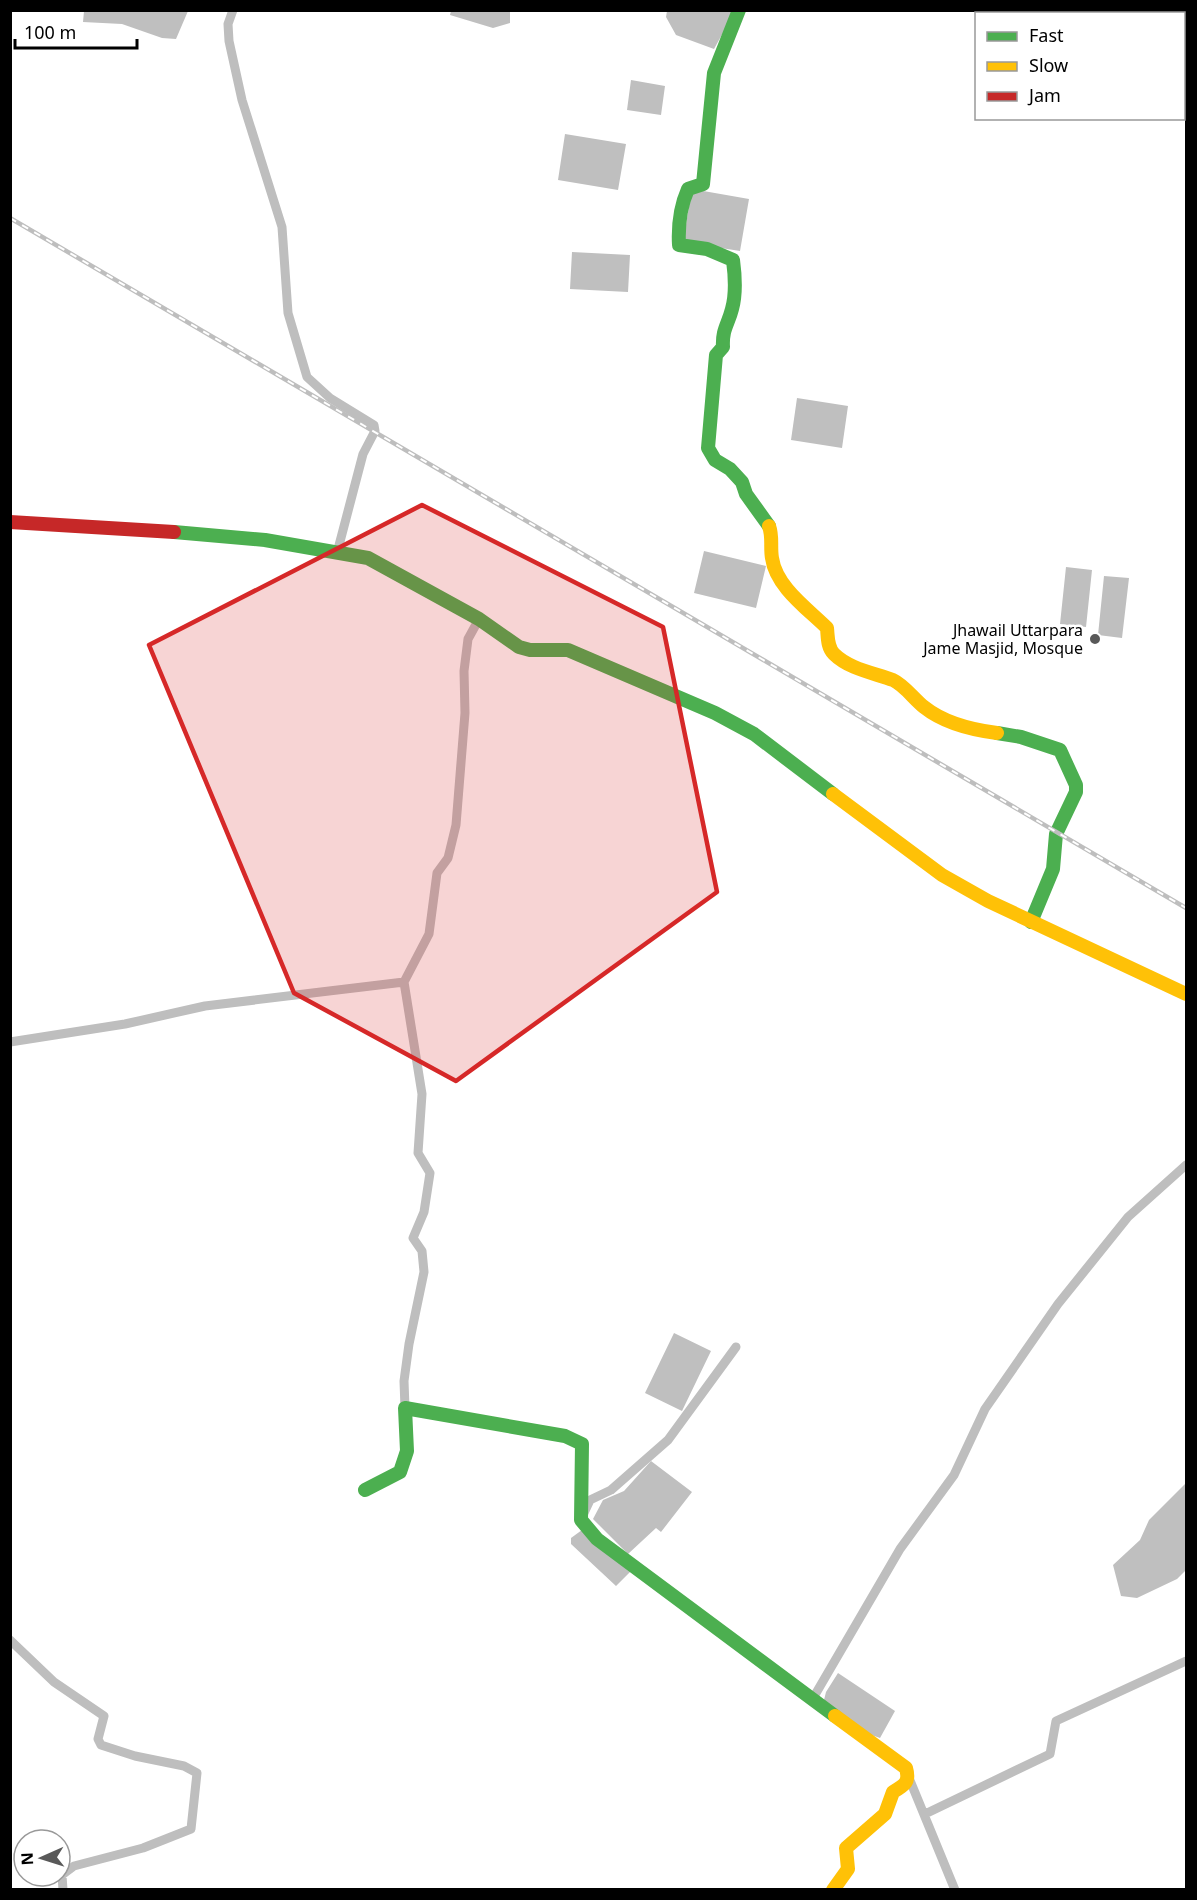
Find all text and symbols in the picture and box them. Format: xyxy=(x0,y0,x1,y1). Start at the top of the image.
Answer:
scale bar xyxy=(15,12,136,50)
legend xyxy=(975,12,1185,120)
text: 100 m xyxy=(24,20,76,44)
text: Fast xyxy=(1029,23,1064,47)
text: Slow xyxy=(1029,53,1068,77)
text: Jam xyxy=(1027,83,1061,107)
place label: Jhawail Uttarpara Jame Masjid, Mosque xyxy=(921,619,1083,659)
marker: Jhawail Uttarpara Jame Masjid, Mosque xyxy=(1088,632,1102,646)
north arrow xyxy=(12,1828,72,1888)
text: N xyxy=(16,1852,38,1866)

